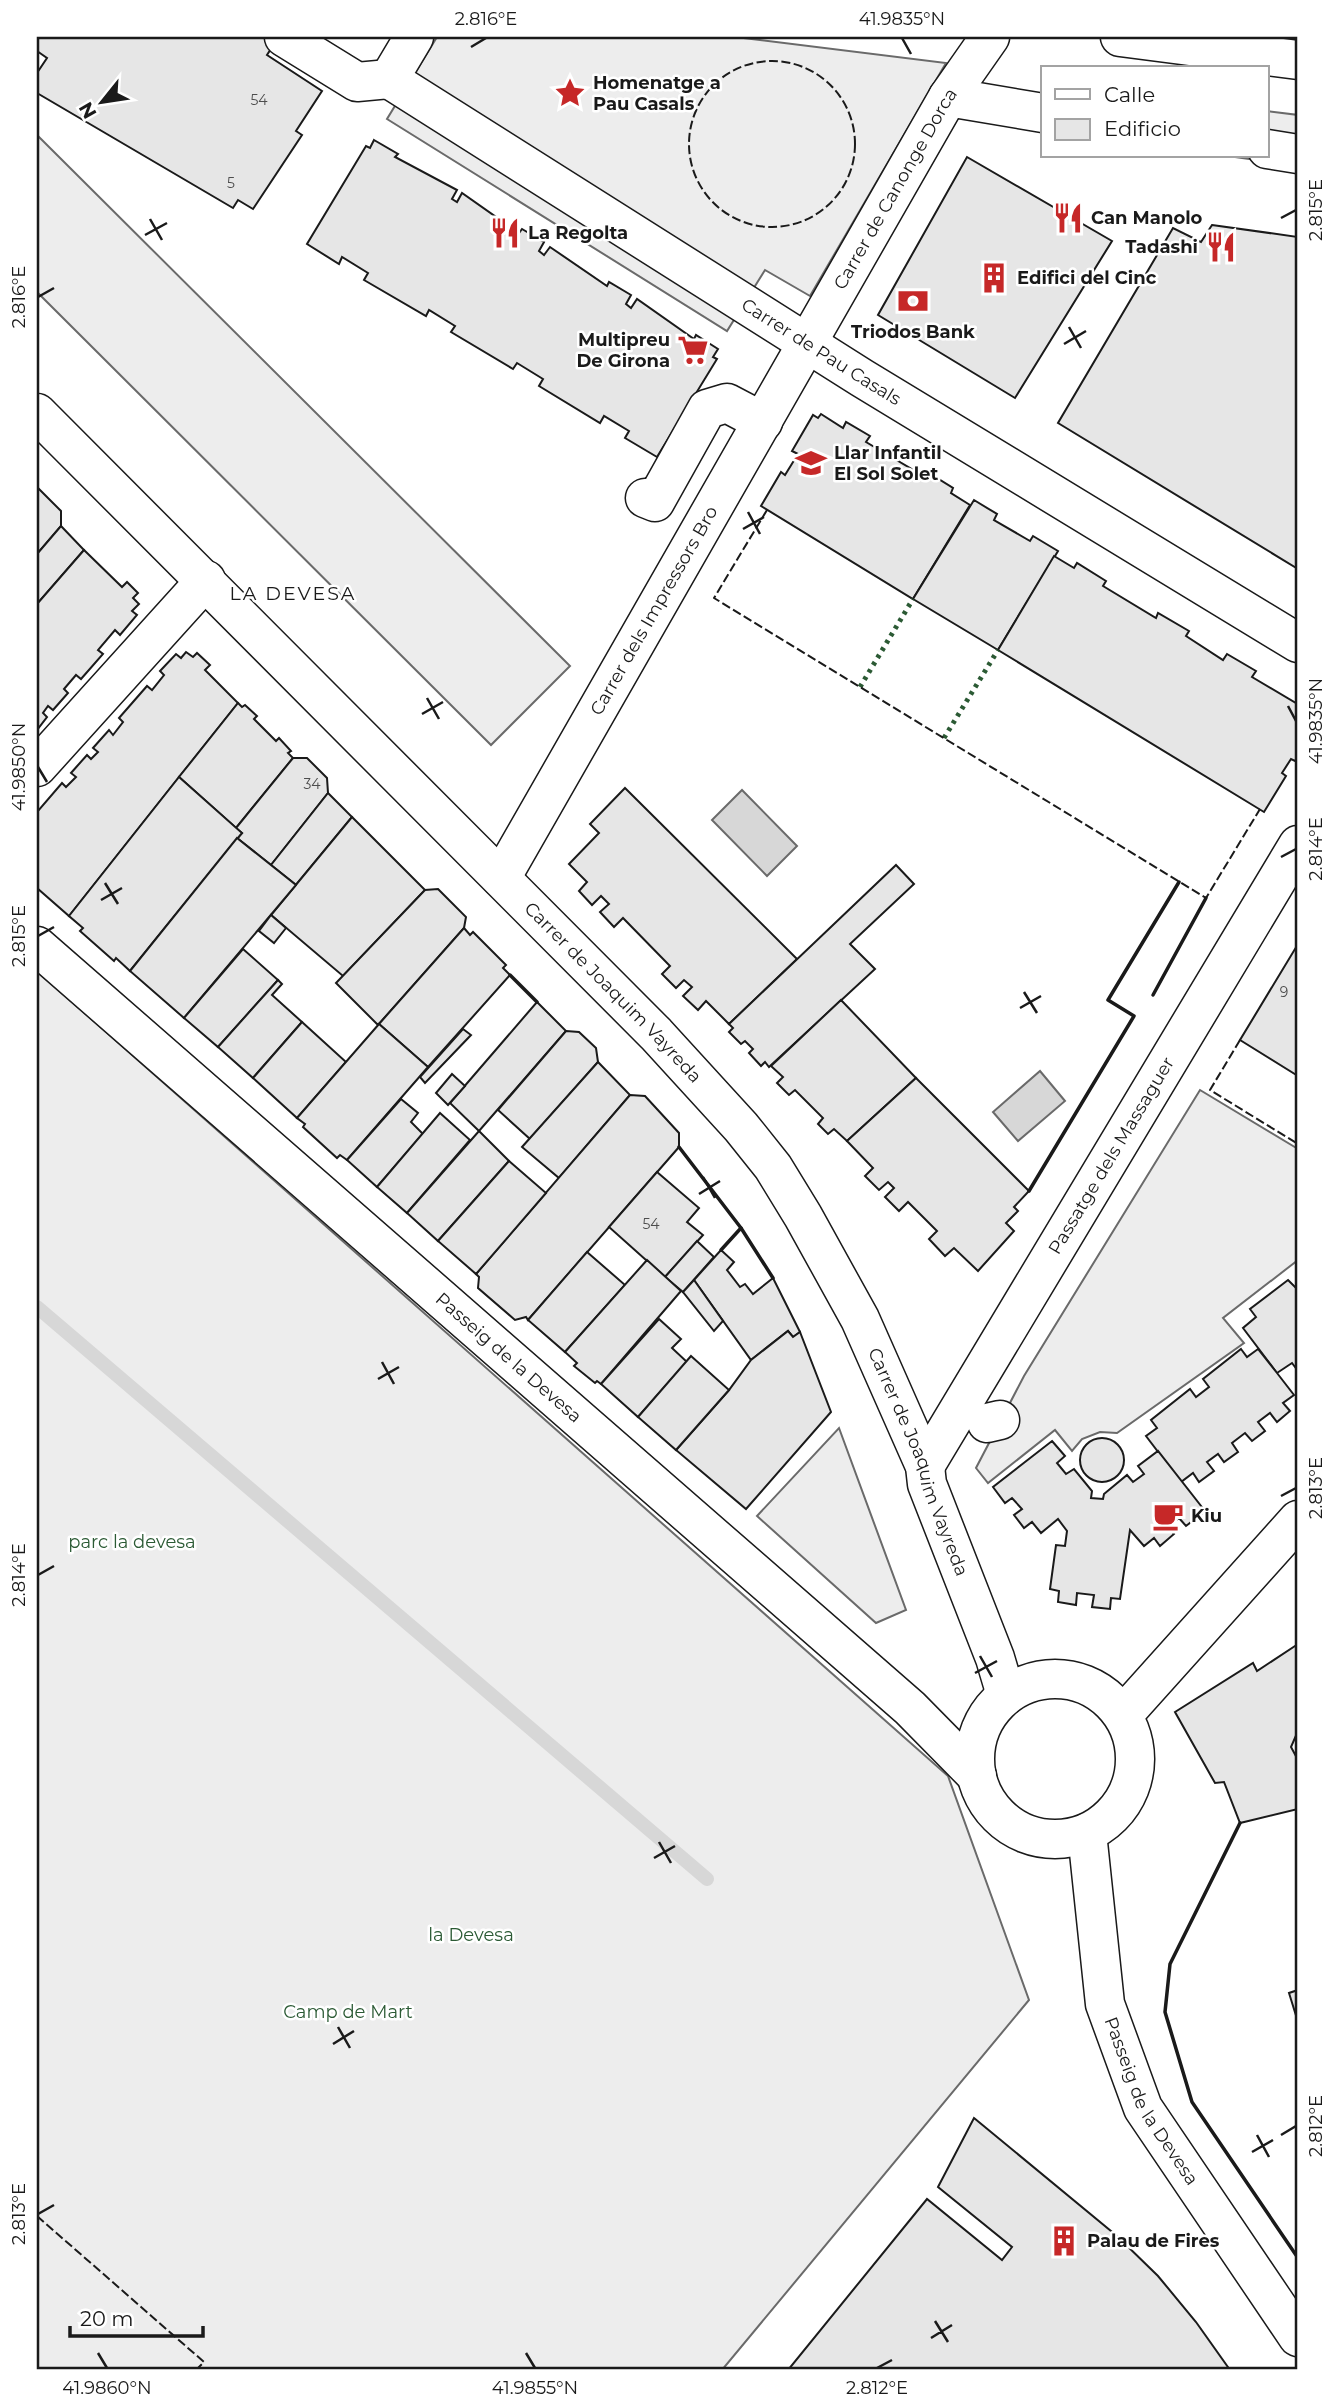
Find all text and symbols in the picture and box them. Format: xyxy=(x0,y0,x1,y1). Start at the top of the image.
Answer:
text: 2.816°E xyxy=(455,8,517,30)
text: 41.9835°N xyxy=(859,8,945,30)
north arrow xyxy=(66,66,136,136)
legend xyxy=(1041,66,1268,158)
place label: Homenatge a Pau Casals xyxy=(593,72,721,115)
place icon: Homenatge a Pau Casals xyxy=(553,76,587,110)
text: Calle xyxy=(1104,82,1155,107)
street label: Carrer de Canonge Dorca xyxy=(829,84,962,294)
house number: 54 xyxy=(250,91,268,109)
text: N xyxy=(74,98,102,123)
text: Edificio xyxy=(1104,116,1181,141)
house number: 5 xyxy=(227,174,235,192)
text: 2.815°E xyxy=(1305,179,1327,241)
restaurant icon: Can Manolo xyxy=(1051,201,1085,235)
place label: Can Manolo xyxy=(1091,207,1203,229)
restaurant icon: La Regolta xyxy=(488,216,522,250)
place label: La Regolta xyxy=(528,222,628,244)
restaurant icon: Tadashi xyxy=(1204,230,1238,264)
place label: Tadashi xyxy=(1125,236,1198,258)
building icon: Edifici del Cinc xyxy=(977,261,1011,295)
text: 2.816°E xyxy=(8,266,30,328)
place label: Edifici del Cinc xyxy=(1017,267,1157,289)
bank icon: Triodos Bank xyxy=(896,284,930,318)
street label: Carrer de Pau Casals xyxy=(737,294,905,410)
place label: Triodos Bank xyxy=(851,321,975,343)
place label: Multipreu De Girona xyxy=(576,329,670,372)
supermarket icon: Multipreu De Girona xyxy=(676,333,710,367)
place label: Llar Infantil El Sol Solet xyxy=(834,442,942,485)
school or university icon: Llar Infantil El Sol Solet xyxy=(794,446,828,480)
street label: Carrer dels Impressors Bro xyxy=(585,502,723,719)
district label: LA DEVESA xyxy=(229,582,357,605)
text: 41.9835°N xyxy=(1305,678,1327,764)
text: 41.9850°N xyxy=(8,723,30,811)
house number: 34 xyxy=(303,775,321,793)
text: 2.814°E xyxy=(1305,817,1327,881)
street label: Carrer de Joaquim Vayreda xyxy=(520,897,706,1087)
text: 2.815°E xyxy=(8,905,30,967)
house number: 9 xyxy=(1280,983,1288,1001)
street label: Passatge dels Massaguer xyxy=(1044,1053,1179,1258)
house number: 54 xyxy=(642,1215,660,1233)
street label: Passeig de la Devesa xyxy=(431,1288,586,1427)
street label: Carrer de Joaquim Vayreda xyxy=(863,1344,973,1579)
text: 2.813°E xyxy=(1305,1457,1327,1519)
cafe icon: Kiu xyxy=(1151,1499,1185,1533)
place label: Kiu xyxy=(1191,1505,1222,1527)
park label: parc la devesa xyxy=(68,1531,196,1553)
text: 2.814°E xyxy=(8,1543,30,1607)
park label: la Devesa xyxy=(428,1924,514,1946)
park label: Camp de Mart xyxy=(283,2001,413,2023)
street label: Passeig de la Devesa xyxy=(1100,2014,1203,2189)
text: 2.812°E xyxy=(1305,2095,1327,2157)
text: 2.813°E xyxy=(8,2183,30,2245)
building icon: Palau de Fires xyxy=(1047,2224,1081,2258)
place label: Palau de Fires xyxy=(1087,2230,1220,2252)
scale bar xyxy=(70,2295,203,2339)
text: 20 m xyxy=(80,2306,134,2331)
text: 41.9860°N xyxy=(62,2377,152,2399)
text: 41.9855°N xyxy=(492,2377,578,2399)
text: 2.812°E xyxy=(846,2377,908,2399)

